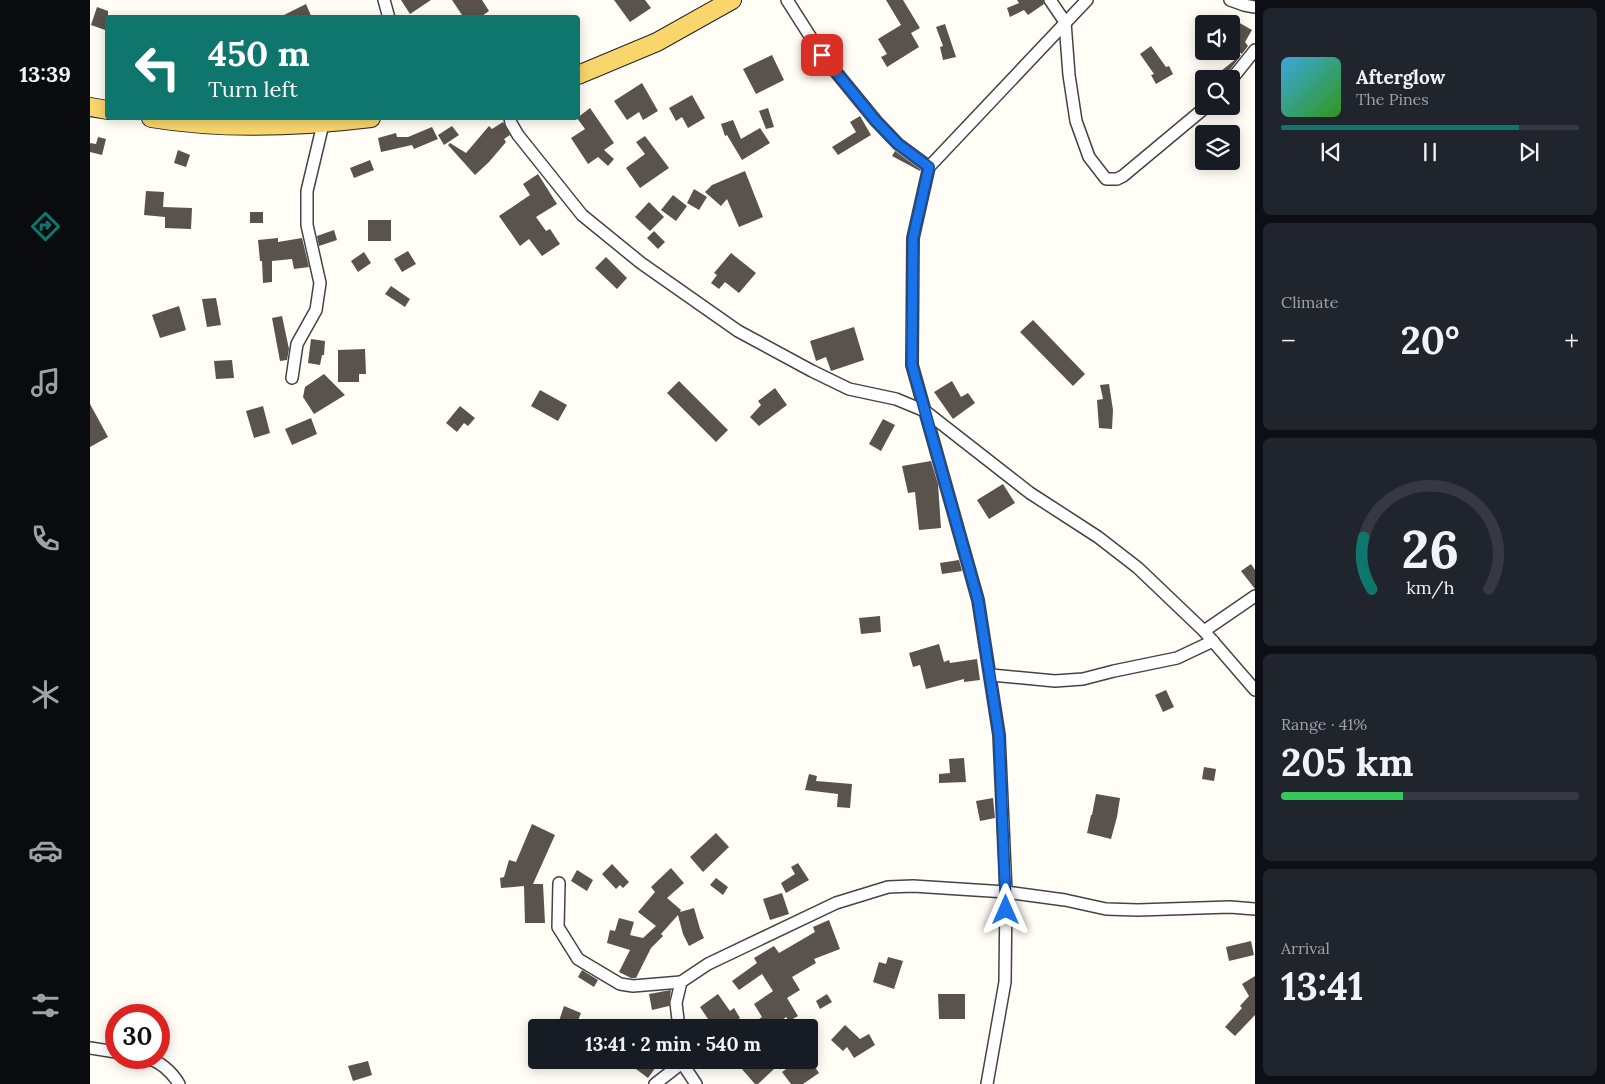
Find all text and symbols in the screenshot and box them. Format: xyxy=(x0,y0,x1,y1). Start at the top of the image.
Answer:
map controls xyxy=(1195,15,1240,170)
button: sound xyxy=(1195,15,1240,60)
text: 450 m xyxy=(208,31,310,76)
pin xyxy=(801,34,843,76)
icon: left xyxy=(125,35,190,100)
icon: arrive xyxy=(808,41,836,69)
text: 13:39 xyxy=(19,60,71,88)
text: Afterglow xyxy=(1356,65,1445,89)
button: search xyxy=(1195,70,1240,115)
text: Turn left xyxy=(208,75,298,103)
text: The Pines xyxy=(1356,89,1429,109)
button: layers xyxy=(1195,125,1240,170)
icon: previous xyxy=(1317,138,1345,166)
icon: pause xyxy=(1416,138,1444,166)
icon: next xyxy=(1515,138,1543,166)
icon: directions xyxy=(28,209,63,244)
text: Climate xyxy=(1281,292,1338,312)
text: 20° xyxy=(1401,316,1459,364)
text: − xyxy=(1281,323,1296,359)
text: + xyxy=(1564,323,1579,359)
icon: music xyxy=(28,365,63,400)
text: 26 xyxy=(1401,516,1459,582)
icon: phone xyxy=(28,521,63,556)
text: km/h xyxy=(1406,576,1454,599)
icon: climate xyxy=(28,677,63,712)
text: Range · 41% xyxy=(1281,714,1367,734)
text: 205 km xyxy=(1281,738,1413,786)
icon: car xyxy=(28,833,63,868)
position arrow xyxy=(979,883,1031,935)
text: Arrival xyxy=(1281,938,1330,958)
text: 13:41 xyxy=(1281,962,1363,1010)
icon: filters xyxy=(28,988,63,1023)
speed limit sign: 30 xyxy=(105,1004,170,1069)
text: 13:41 · 2 min · 540 m xyxy=(585,1032,761,1056)

